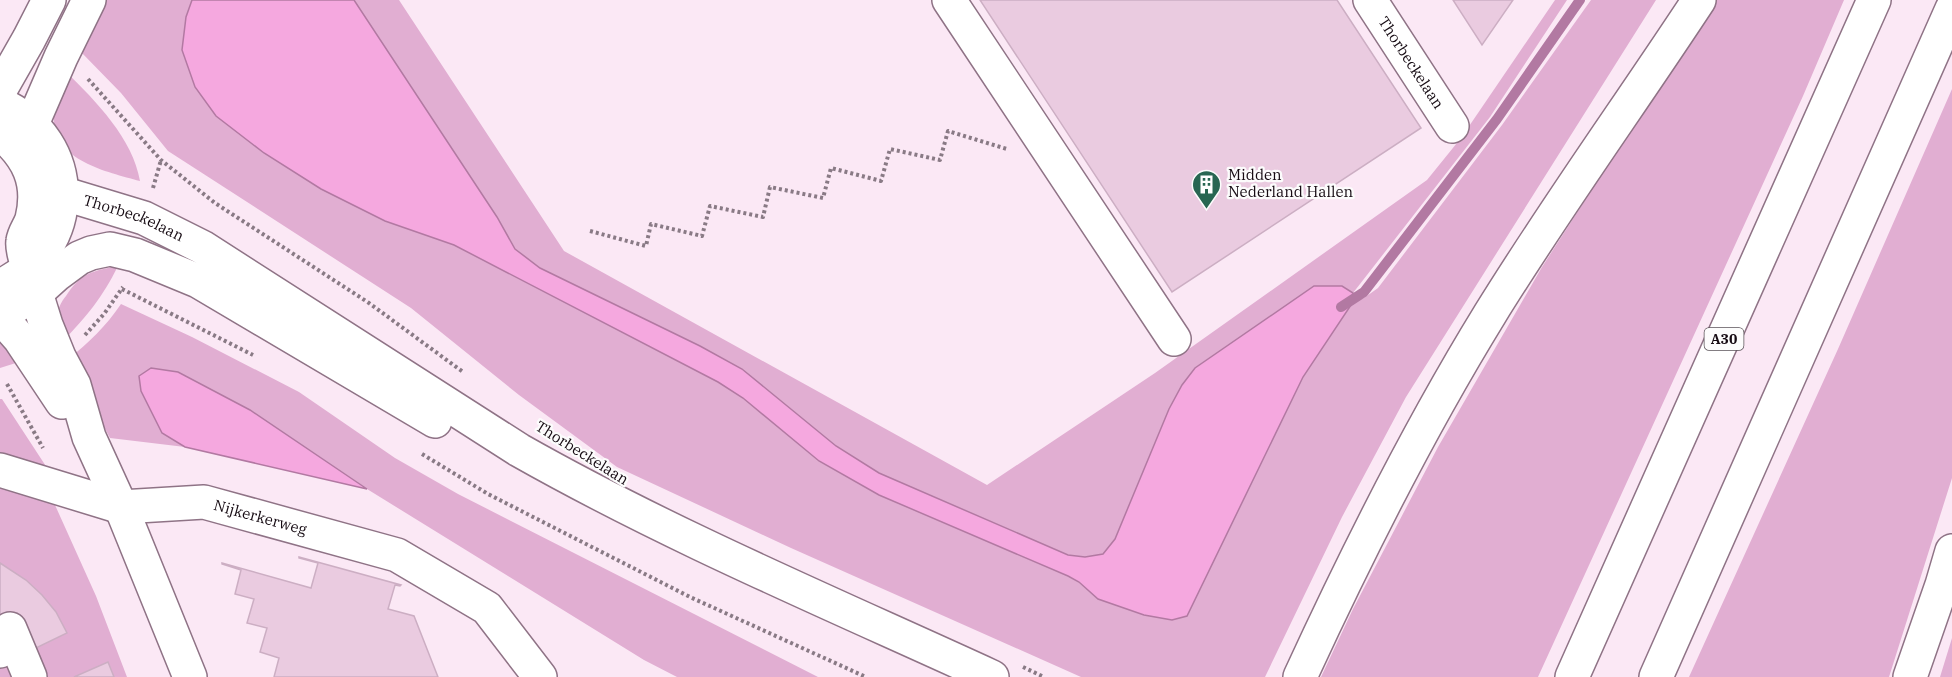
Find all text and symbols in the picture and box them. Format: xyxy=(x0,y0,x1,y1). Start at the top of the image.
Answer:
street label: Thorbeckelaan xyxy=(1374,13,1449,113)
place label: Midden Nederland Hallen xyxy=(1228,165,1354,201)
building icon: Midden Nederland Hallen xyxy=(1191,168,1223,210)
street label: Thorbeckelaan xyxy=(81,190,188,246)
road number: A30 xyxy=(1704,328,1744,350)
street label: Thorbeckelaan xyxy=(532,416,633,489)
street label: Nijkerkerweg xyxy=(212,495,309,539)

